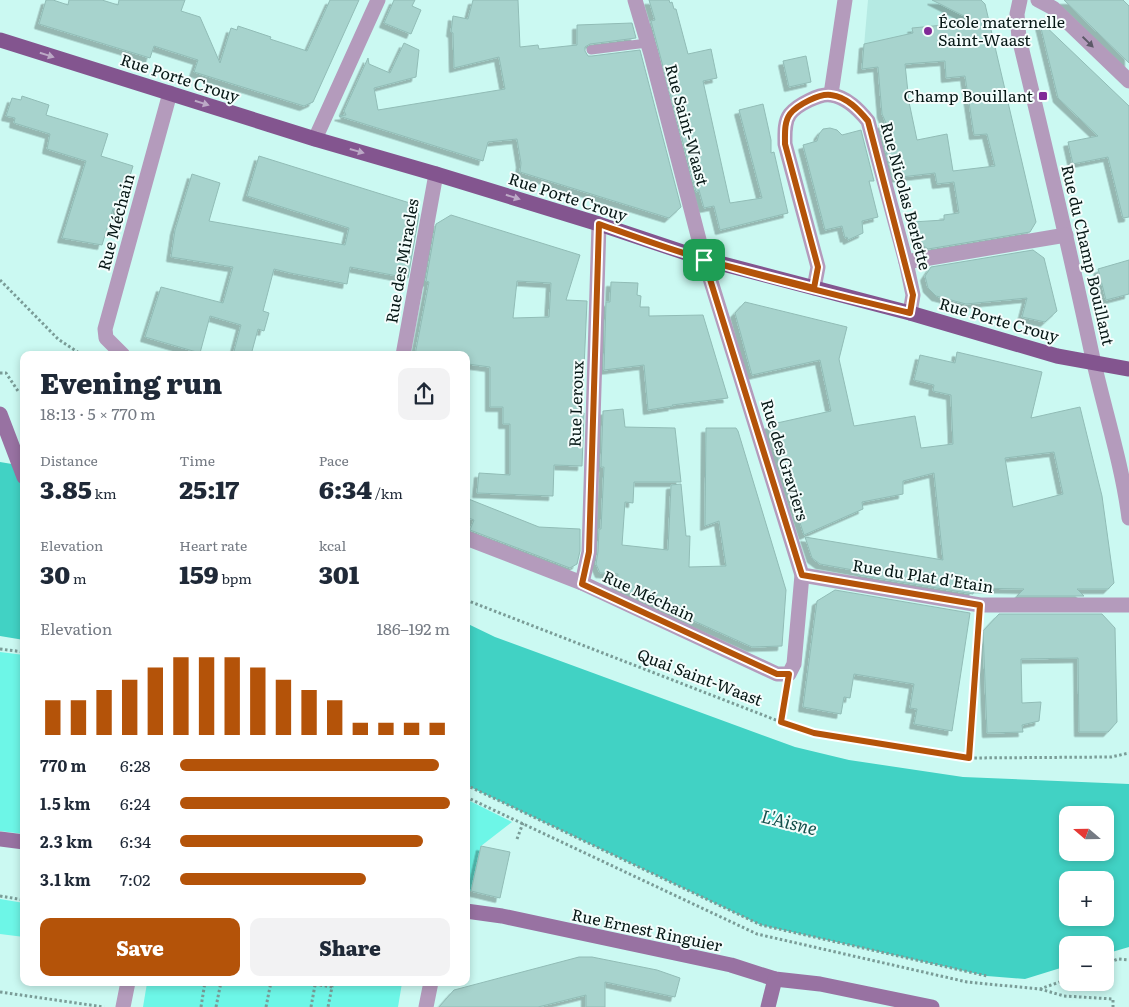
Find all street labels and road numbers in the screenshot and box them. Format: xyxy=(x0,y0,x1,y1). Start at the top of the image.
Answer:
street label: Rue Porte Crouy xyxy=(118,47,244,108)
street label: Rue Saint-Waast xyxy=(660,61,716,189)
street label: Rue Nicolas Berlette xyxy=(876,119,938,272)
street label: Rue du Champ Bouillant xyxy=(1056,162,1122,348)
street label: Rue Porte Crouy xyxy=(506,166,632,227)
street label: Rue Méchain xyxy=(91,170,140,273)
street label: Rue des Miracles xyxy=(378,197,424,325)
street label: Rue Porte Crouy xyxy=(937,290,1063,348)
street label: Rue Leroux xyxy=(561,359,589,448)
street label: Rue des Graviers xyxy=(756,396,816,523)
street label: Rue du Plat d'Etain xyxy=(851,552,996,598)
street label: Rue Méchain xyxy=(599,563,700,627)
street label: Quai Saint-Waast xyxy=(634,641,767,711)
street label: Rue Ernest Ringuier xyxy=(570,901,725,957)

